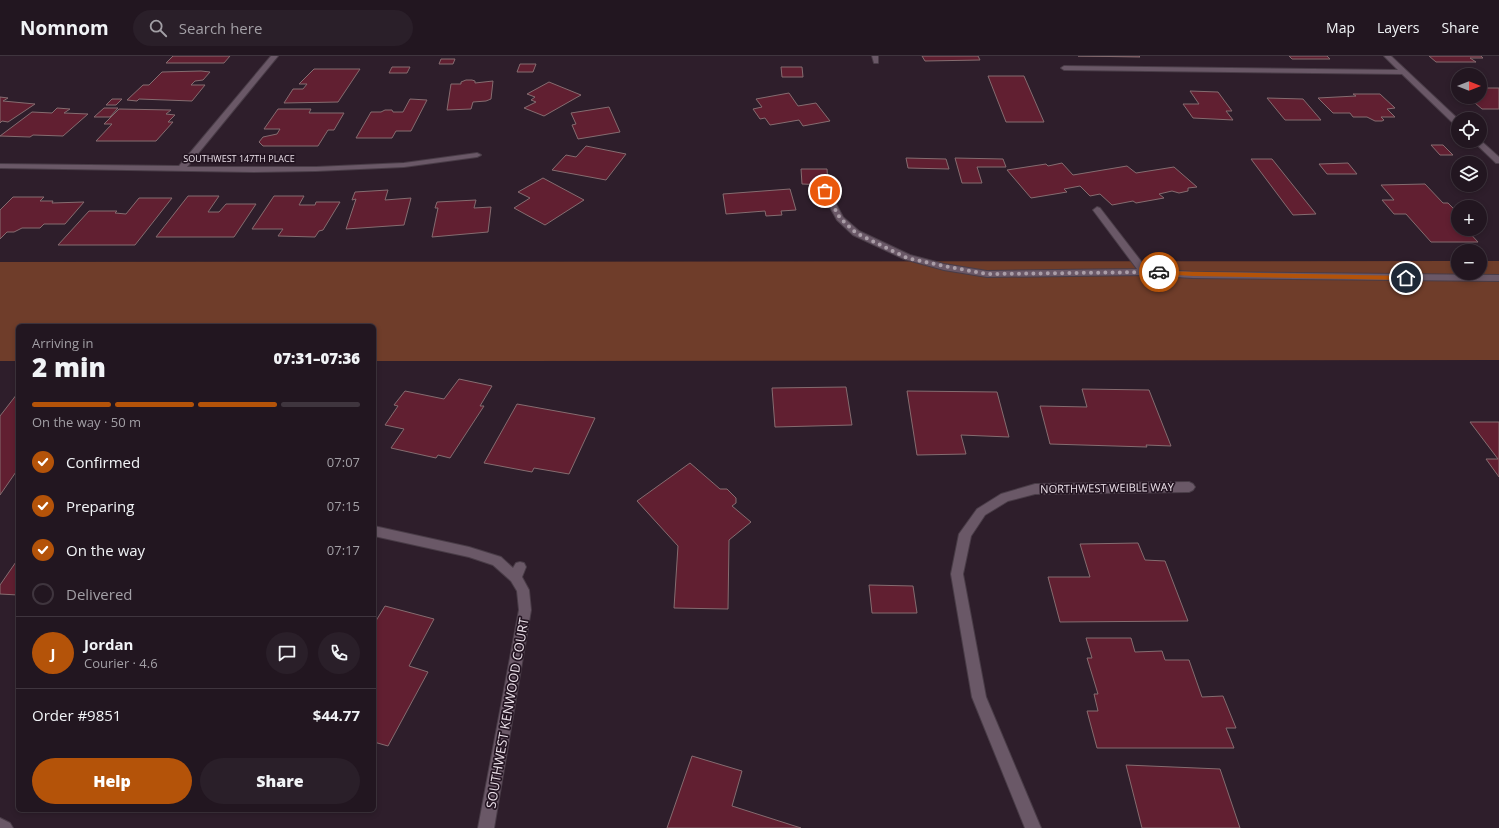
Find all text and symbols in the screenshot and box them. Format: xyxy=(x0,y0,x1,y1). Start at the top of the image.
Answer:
search box xyxy=(133,10,413,46)
text: Nomnom xyxy=(20,15,109,41)
icon: search xyxy=(147,17,169,39)
text: Search here xyxy=(179,18,262,38)
text: Map xyxy=(1326,18,1355,37)
text: Layers xyxy=(1377,18,1419,37)
text: Share xyxy=(1441,18,1479,37)
north arrow xyxy=(1451,68,1487,104)
map controls xyxy=(1451,68,1487,280)
button: locate xyxy=(1451,112,1487,148)
street label: SOUTHWEST 147TH PLACE xyxy=(183,152,295,165)
button: layers xyxy=(1451,156,1487,192)
pin xyxy=(808,174,842,208)
icon: bag xyxy=(814,180,836,202)
button: + xyxy=(1451,200,1487,236)
button: − xyxy=(1451,244,1487,280)
courier xyxy=(1139,252,1179,292)
icon: car xyxy=(1148,261,1170,283)
pin xyxy=(1389,261,1423,295)
icon: home xyxy=(1395,267,1417,289)
text: Arriving in xyxy=(32,334,94,352)
text: 07:31–07:36 xyxy=(274,348,360,368)
text: 2 min xyxy=(32,349,106,385)
text: On the way · 50 m xyxy=(32,413,141,431)
icon: check xyxy=(32,451,54,473)
text: Confirmed xyxy=(66,452,140,472)
text: 07:07 xyxy=(327,453,360,471)
street label: NORTHWEST WEIBLE WAY xyxy=(1040,479,1175,496)
icon: check xyxy=(32,495,54,517)
text: Preparing xyxy=(66,496,134,516)
text: 07:15 xyxy=(327,497,360,515)
icon: check xyxy=(32,539,54,561)
text: On the way xyxy=(66,540,145,560)
text: 07:17 xyxy=(327,541,360,559)
text: Delivered xyxy=(66,584,133,604)
street label: SOUTHWEST KENWOOD COURT xyxy=(481,615,533,810)
button: chat xyxy=(266,632,308,674)
button: phone xyxy=(318,632,360,674)
text: Jordan xyxy=(84,634,133,654)
text: J xyxy=(51,643,55,663)
text: Courier · 4.6 xyxy=(84,654,158,672)
text: Order #9851 xyxy=(32,705,121,725)
text: $44.77 xyxy=(313,705,360,725)
button: Help xyxy=(32,758,192,804)
button: Share xyxy=(200,758,360,804)

